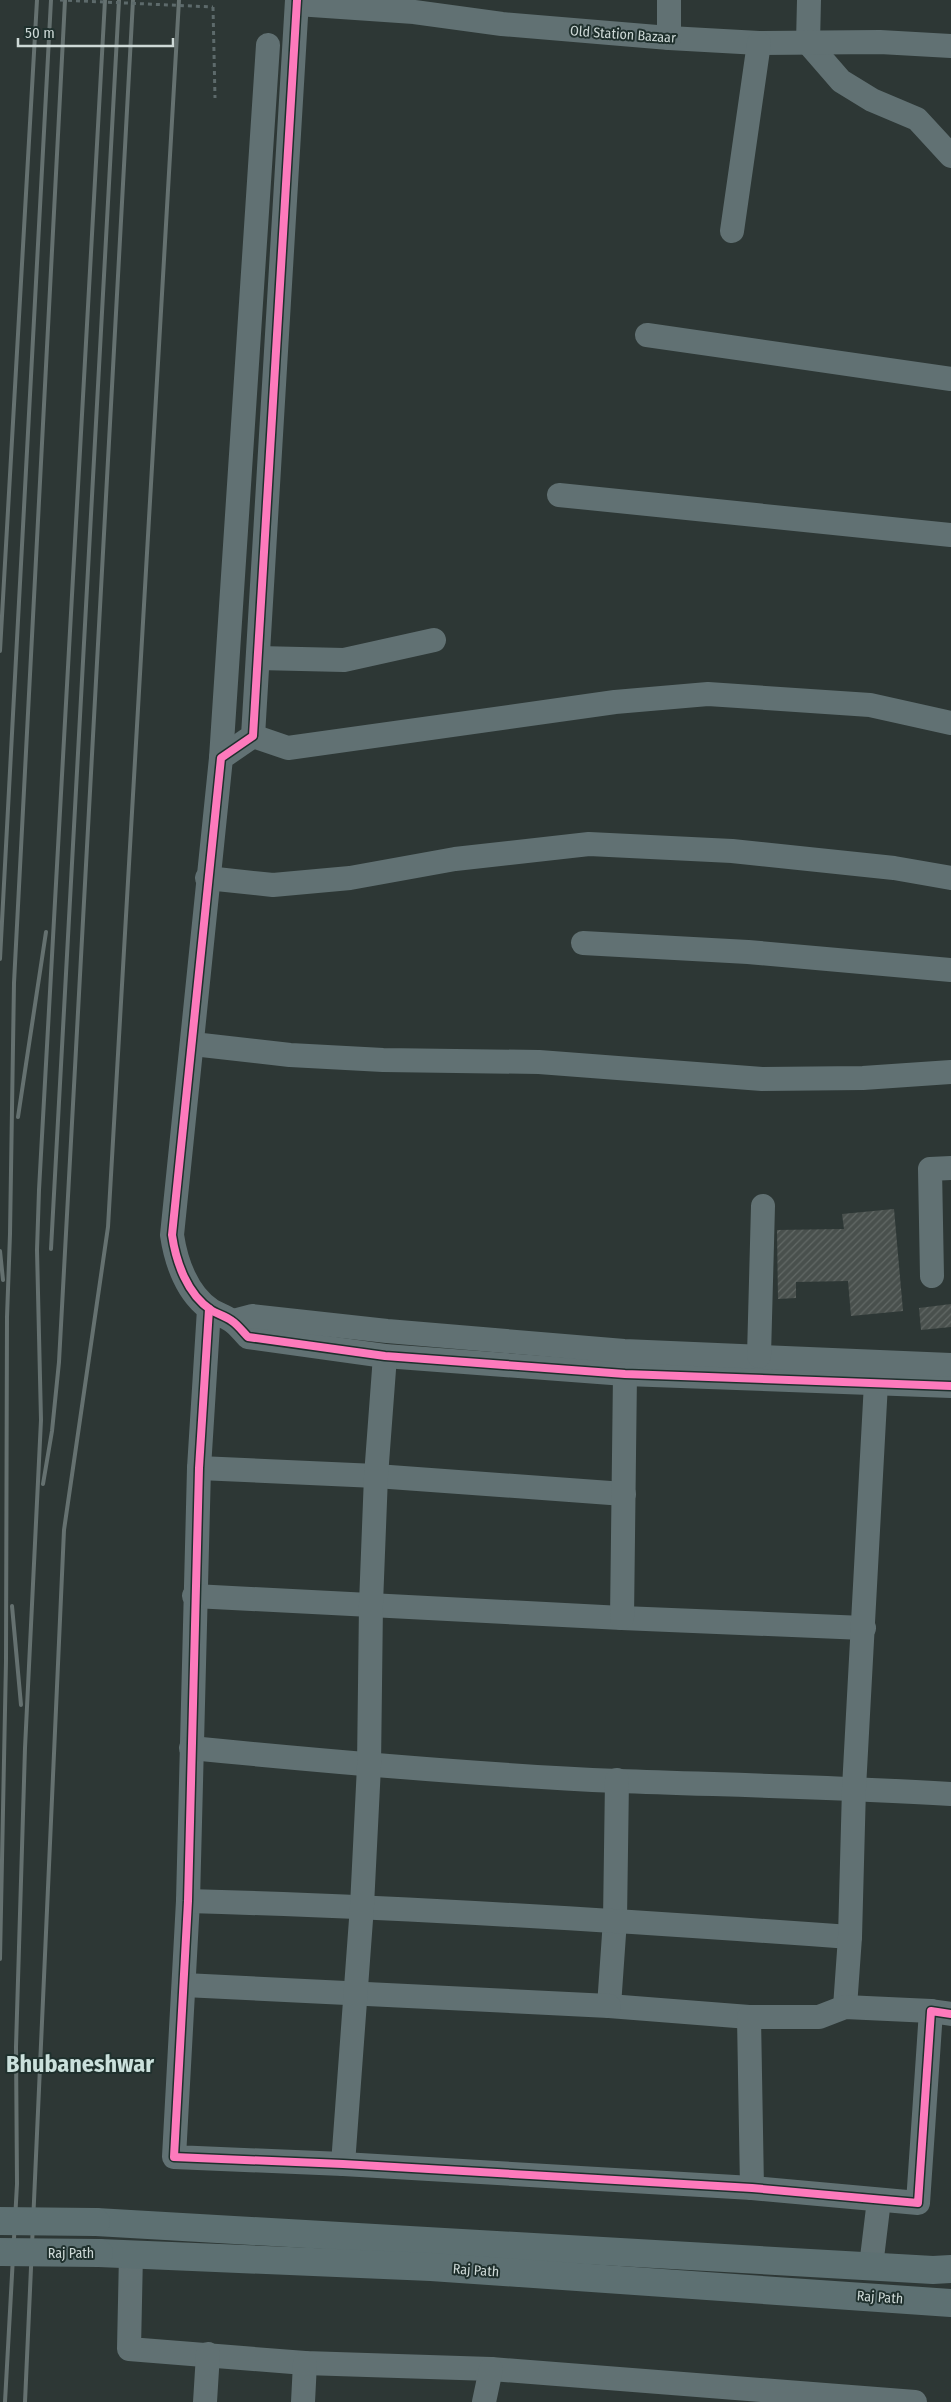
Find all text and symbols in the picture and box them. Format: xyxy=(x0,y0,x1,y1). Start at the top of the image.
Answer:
scale bar xyxy=(18,15,172,47)
street label: Old Station Bazaar xyxy=(569,22,677,47)
text: 50 m xyxy=(25,24,55,42)
district label: Bhubaneshwar xyxy=(6,2050,154,2078)
street label: Raj Path xyxy=(48,2245,94,2262)
street label: Raj Path xyxy=(452,2260,500,2281)
street label: Raj Path xyxy=(856,2287,904,2308)

